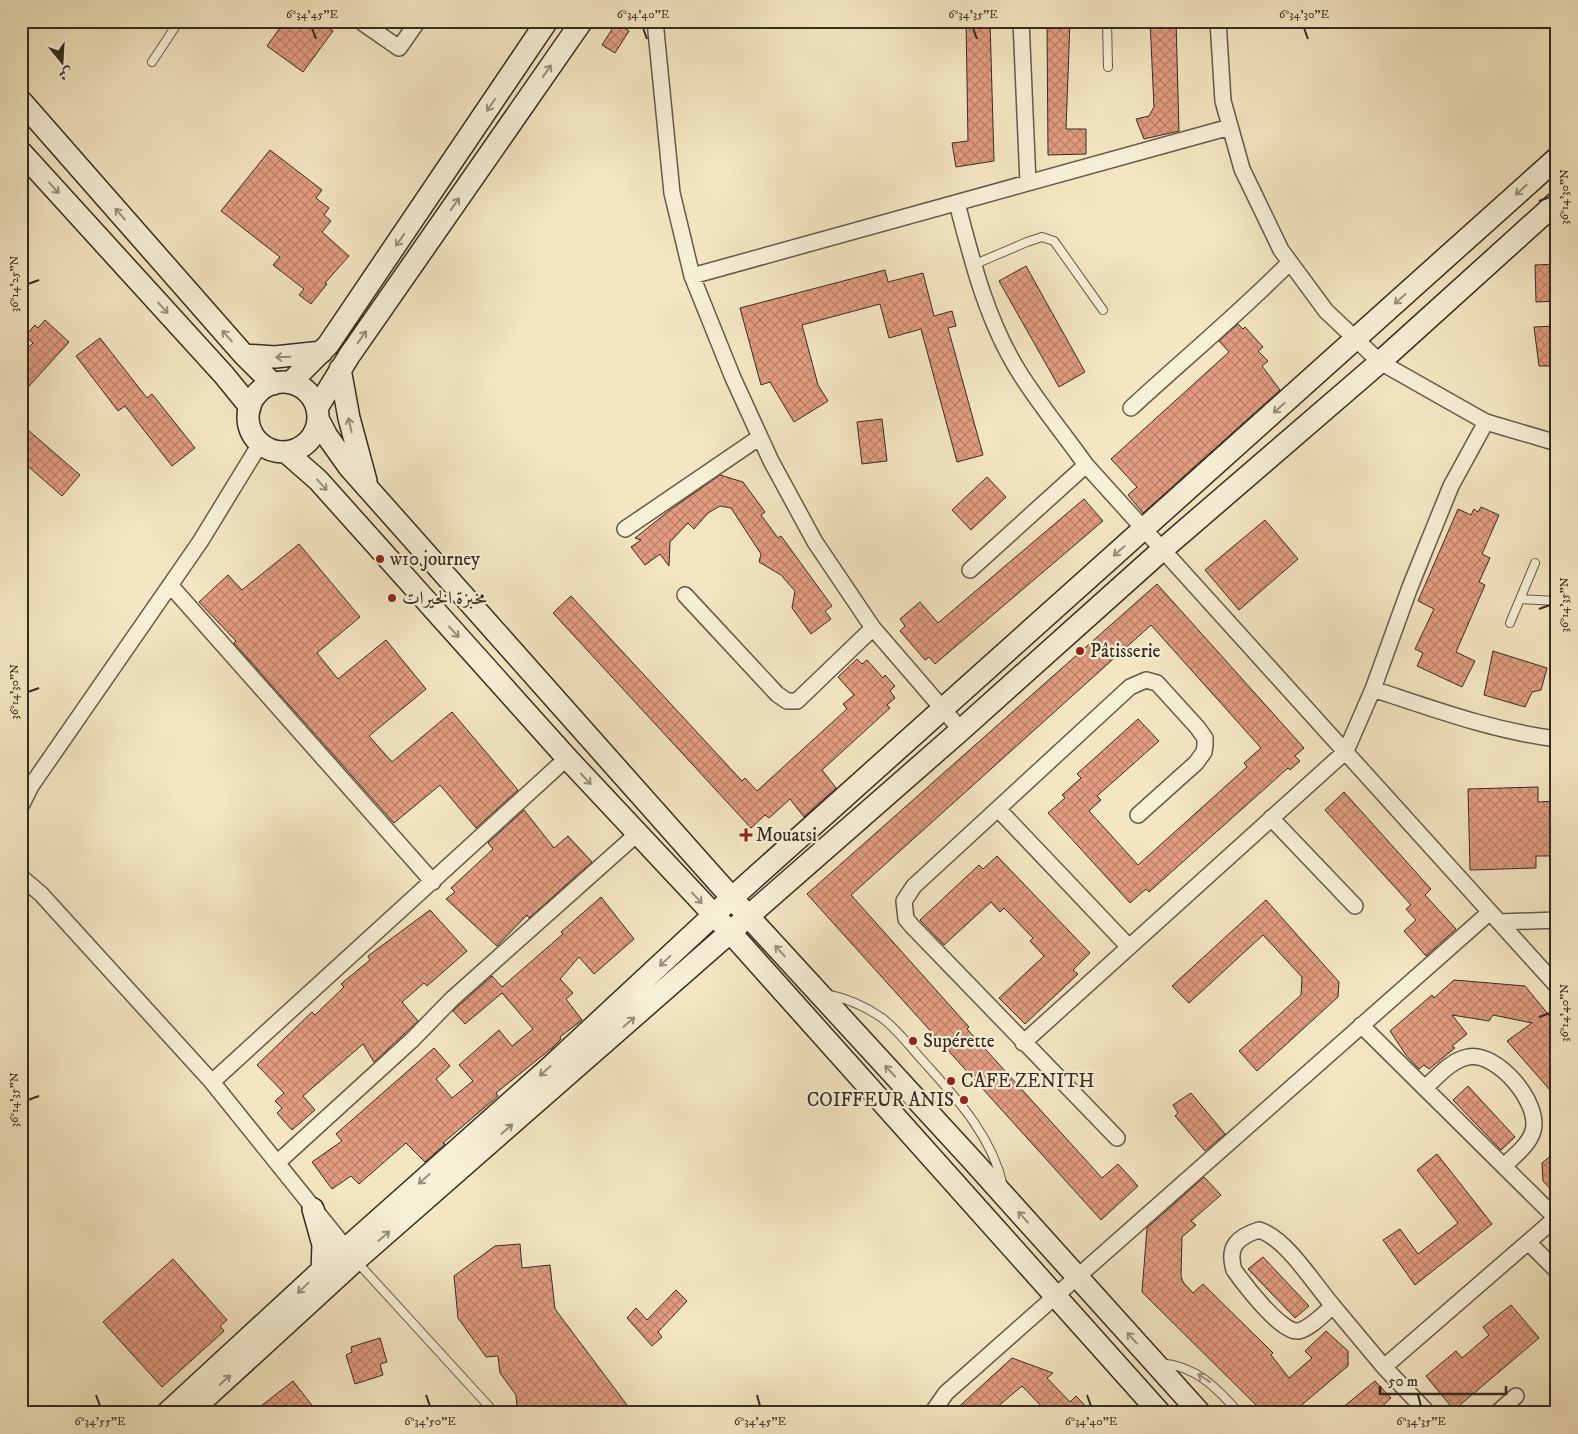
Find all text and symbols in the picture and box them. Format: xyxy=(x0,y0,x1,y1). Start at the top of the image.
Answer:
text: 6°34'45"E xyxy=(286,7,338,22)
text: 6°34'40"E xyxy=(617,7,670,22)
text: 6°34'35"E xyxy=(948,7,998,22)
text: 6°34'30"E xyxy=(1279,7,1329,22)
north arrow xyxy=(38,38,88,88)
text: ش xyxy=(56,63,75,84)
one-way arrow xyxy=(542,64,552,78)
one-way arrow xyxy=(486,98,496,112)
text: 36°14'30"N xyxy=(1557,169,1572,225)
one-way arrow xyxy=(48,182,60,195)
one-way arrow xyxy=(1514,184,1527,196)
one-way arrow xyxy=(450,197,460,211)
one-way arrow xyxy=(114,208,126,221)
one-way arrow xyxy=(395,233,405,247)
text: 36°14'25"N xyxy=(7,256,22,312)
one-way arrow xyxy=(1393,293,1406,305)
one-way arrow xyxy=(158,302,169,315)
one-way arrow xyxy=(222,330,233,343)
one-way arrow xyxy=(357,331,367,345)
one-way arrow xyxy=(275,352,291,361)
one-way arrow xyxy=(1272,402,1285,413)
one-way arrow xyxy=(345,418,354,434)
one-way arrow xyxy=(317,478,328,491)
one-way arrow xyxy=(1112,545,1125,557)
place label: w10 journey xyxy=(389,548,481,571)
marker: w10 journey xyxy=(374,553,386,565)
text: 36°14'35"N xyxy=(1557,577,1572,633)
place label: مخبزة الخيرات xyxy=(402,587,487,610)
marker: مخبزة الخيرات xyxy=(386,592,398,604)
one-way arrow xyxy=(448,625,460,638)
place label: Pâtisserie xyxy=(1090,640,1161,663)
marker: Pâtisserie xyxy=(1074,645,1086,657)
text: 36°14'30"N xyxy=(7,664,22,720)
one-way arrow xyxy=(580,772,592,785)
place label: Mouatsi xyxy=(756,824,817,847)
marker: Mouatsi xyxy=(740,829,752,841)
one-way arrow xyxy=(691,892,703,904)
one-way arrow xyxy=(774,945,786,958)
one-way arrow xyxy=(658,955,671,967)
text: 36°14'40"N xyxy=(1557,984,1572,1042)
one-way arrow xyxy=(622,1016,635,1027)
place label: Supérette xyxy=(923,1030,995,1053)
marker: Supérette xyxy=(907,1035,919,1047)
one-way arrow xyxy=(539,1065,552,1077)
one-way arrow xyxy=(884,1065,896,1077)
place label: CAFE ZENITH xyxy=(961,1070,1094,1093)
text: 36°14'35"N xyxy=(7,1072,22,1128)
marker: CAFE ZENITH xyxy=(945,1075,957,1087)
place label: COIFFEUR ANIS xyxy=(807,1089,954,1112)
marker: COIFFEUR ANIS xyxy=(958,1094,970,1106)
one-way arrow xyxy=(500,1123,513,1134)
one-way arrow xyxy=(417,1173,430,1185)
one-way arrow xyxy=(1018,1211,1029,1224)
one-way arrow xyxy=(378,1230,391,1241)
one-way arrow xyxy=(296,1282,309,1293)
one-way arrow xyxy=(1126,1331,1138,1344)
scale bar xyxy=(1380,1364,1507,1396)
text: 50 m xyxy=(1388,1372,1418,1391)
one-way arrow xyxy=(1198,1373,1212,1383)
one-way arrow xyxy=(218,1374,231,1386)
text: 6°34'55"E xyxy=(75,1414,126,1429)
text: 6°34'50"E xyxy=(404,1414,456,1429)
text: 6°34'45"E xyxy=(734,1414,786,1429)
text: 6°34'40"E xyxy=(1065,1414,1118,1429)
text: 6°34'35"E xyxy=(1396,1414,1446,1429)

